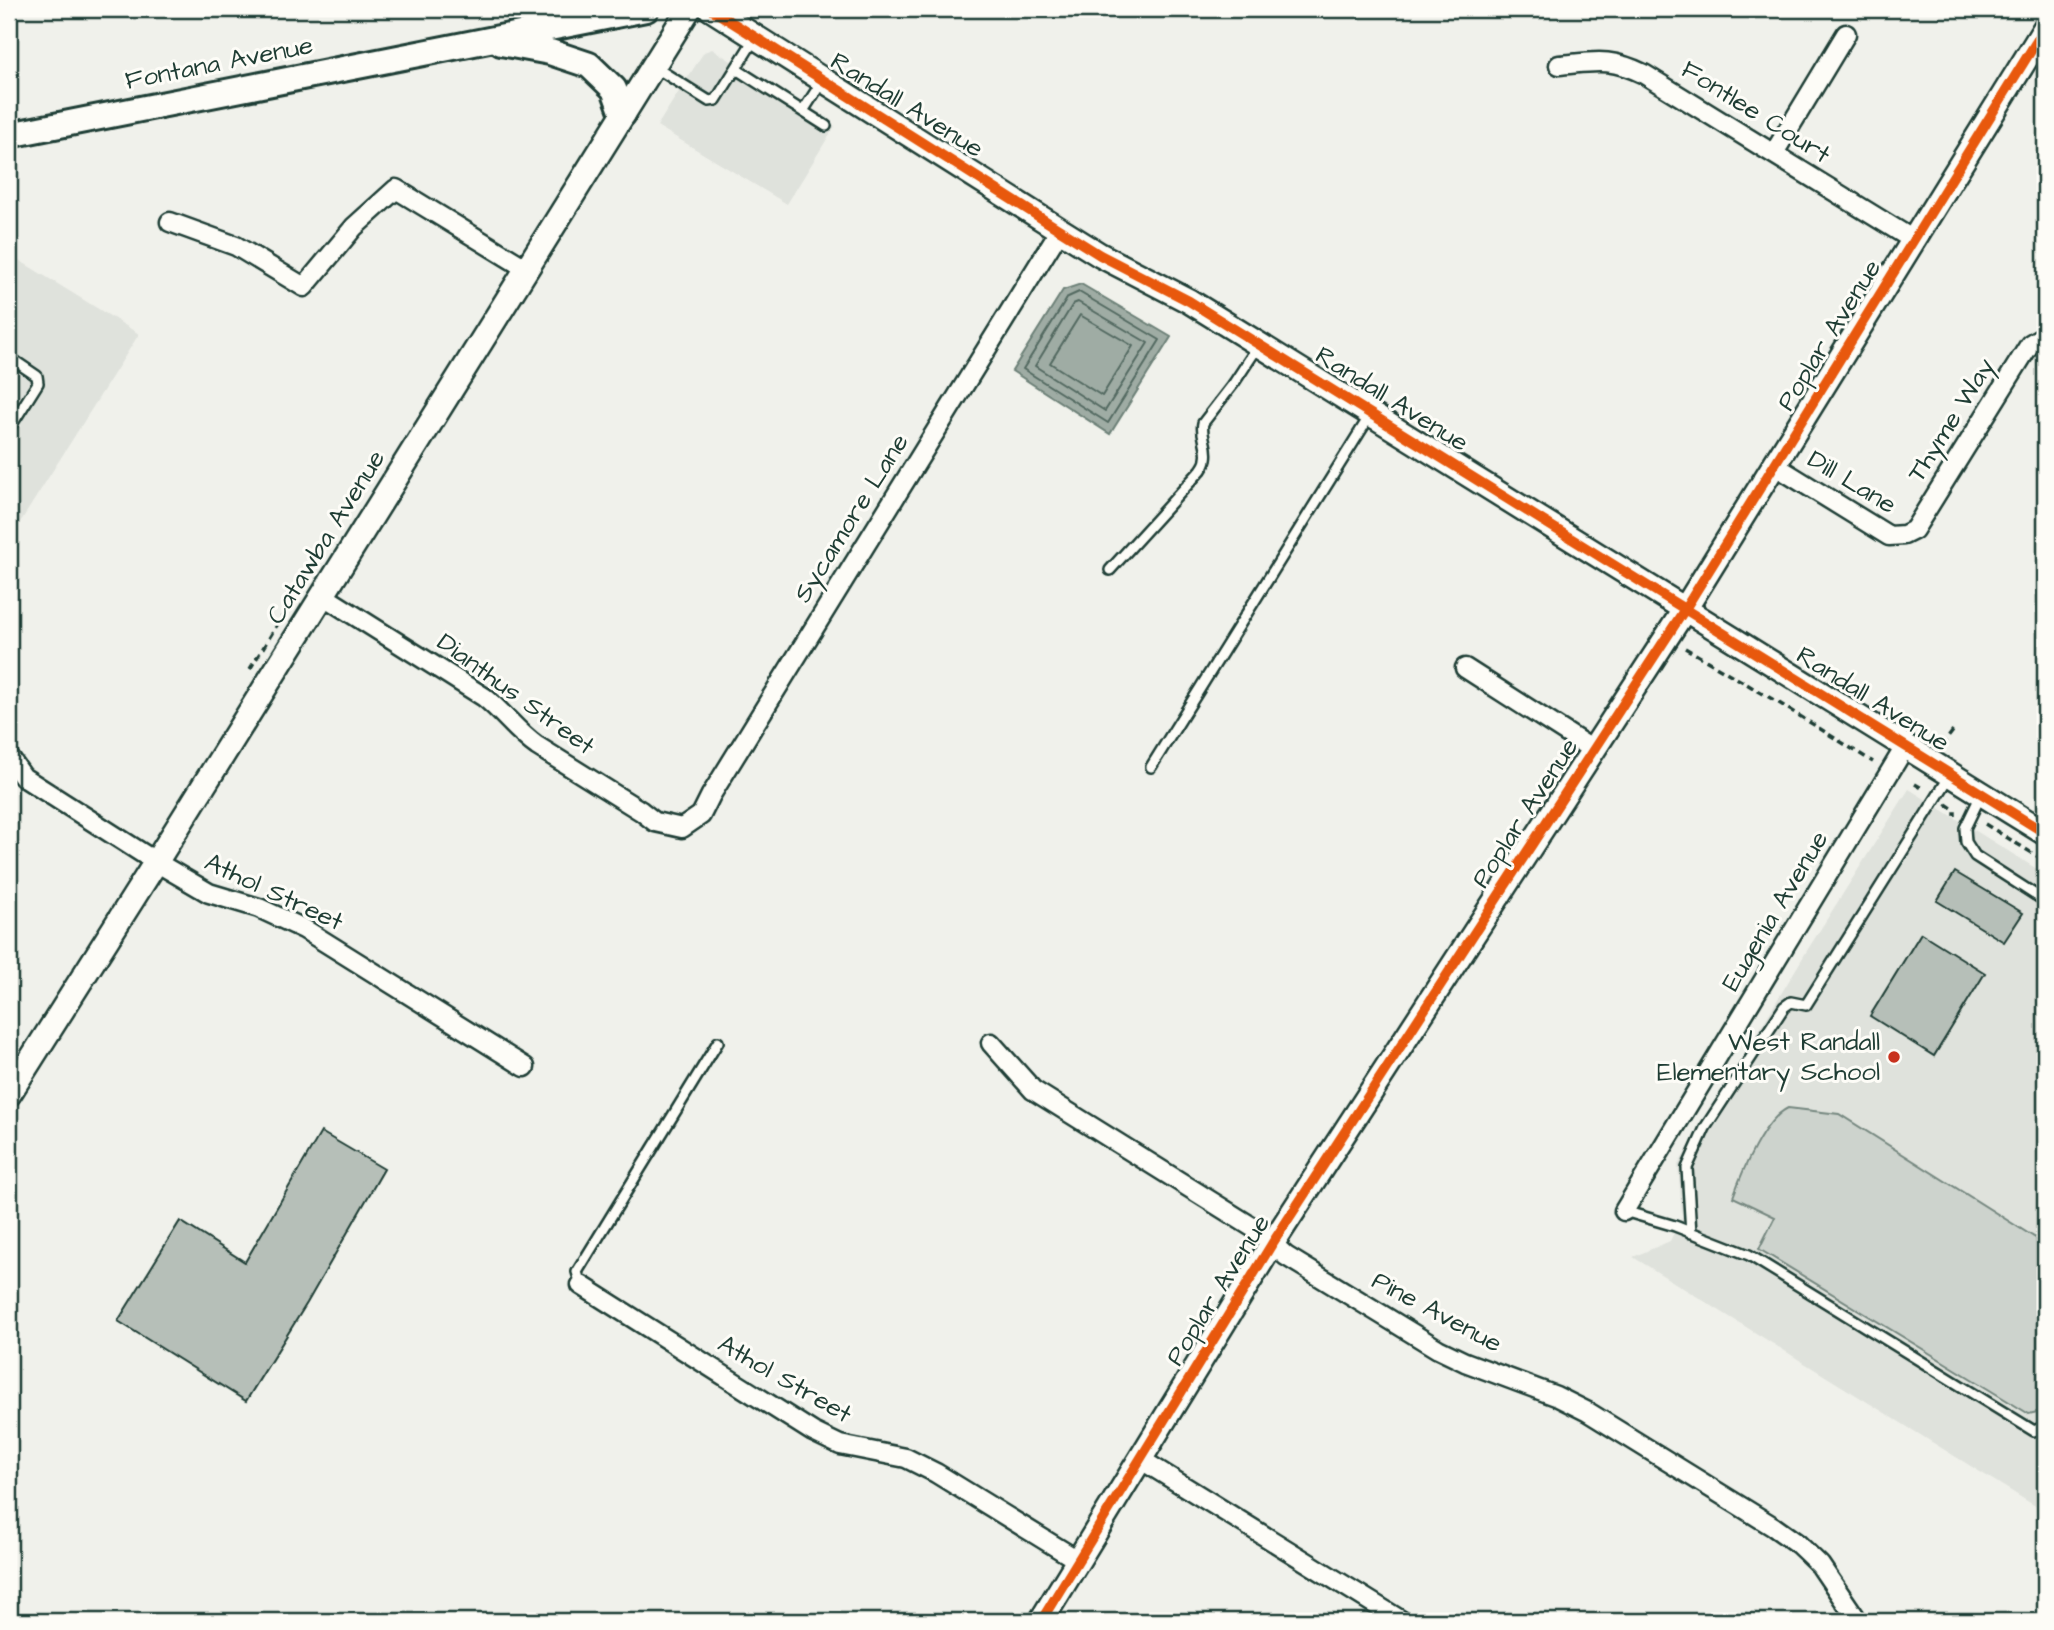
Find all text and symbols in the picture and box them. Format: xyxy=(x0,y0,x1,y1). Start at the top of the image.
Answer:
street label: Fontana Avenue xyxy=(122,27,316,99)
street label: Randall Avenue xyxy=(824,44,990,166)
street label: Fontlee Court xyxy=(1674,52,1838,173)
street label: Poplar Avenue xyxy=(1768,252,1890,418)
street label: Randall Avenue xyxy=(1309,338,1475,460)
street label: Thyme Way xyxy=(1899,351,2005,490)
street label: Sycamore Lane xyxy=(785,427,919,610)
street label: Dill Lane xyxy=(1801,441,1903,523)
street label: Catawba Avenue xyxy=(258,443,394,631)
street label: Dianthus Street xyxy=(430,624,603,764)
street label: Randall Avenue xyxy=(1790,638,1956,760)
street label: Poplar Avenue xyxy=(1463,731,1587,895)
street label: Eugenia Avenue xyxy=(1713,824,1839,999)
street label: Athol Street xyxy=(199,844,350,940)
place label: West Randall Elementary School xyxy=(1657,1024,1880,1092)
marker: West Randall Elementary School xyxy=(1886,1049,1902,1065)
street label: Poplar Avenue xyxy=(1157,1207,1279,1373)
street label: Pine Avenue xyxy=(1366,1263,1508,1361)
street label: Athol Street xyxy=(711,1326,859,1432)

